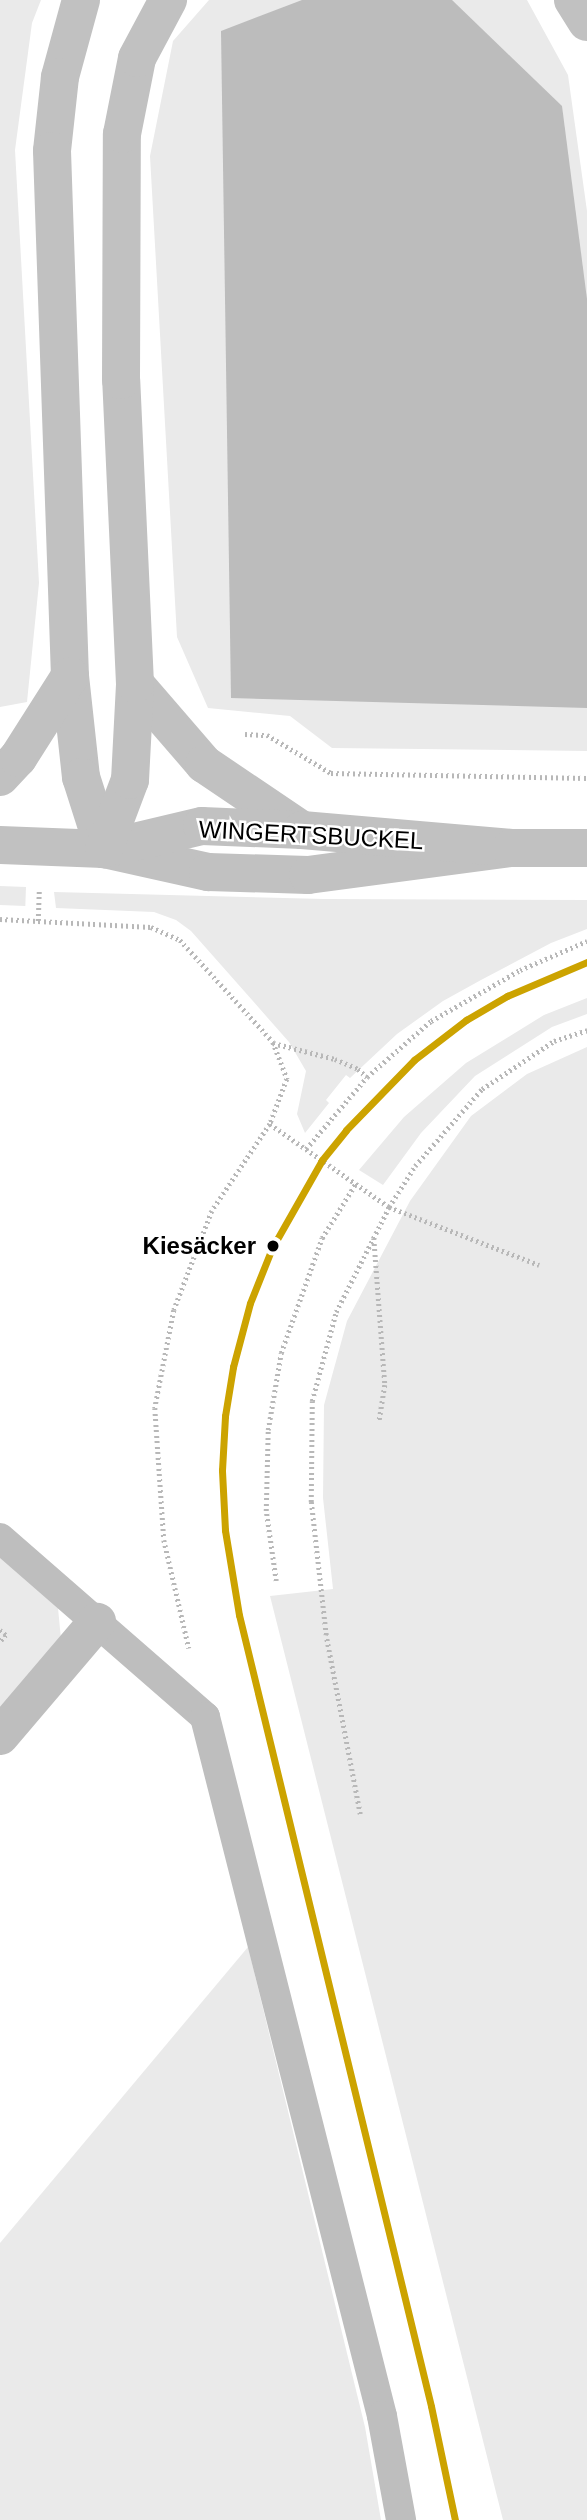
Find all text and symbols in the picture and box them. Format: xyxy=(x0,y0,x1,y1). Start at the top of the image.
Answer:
street label: WINGERTSBUCKEL xyxy=(198,815,424,855)
place label: Kiesäcker xyxy=(143,1232,256,1260)
marker: Kiesäcker xyxy=(262,1235,284,1257)

